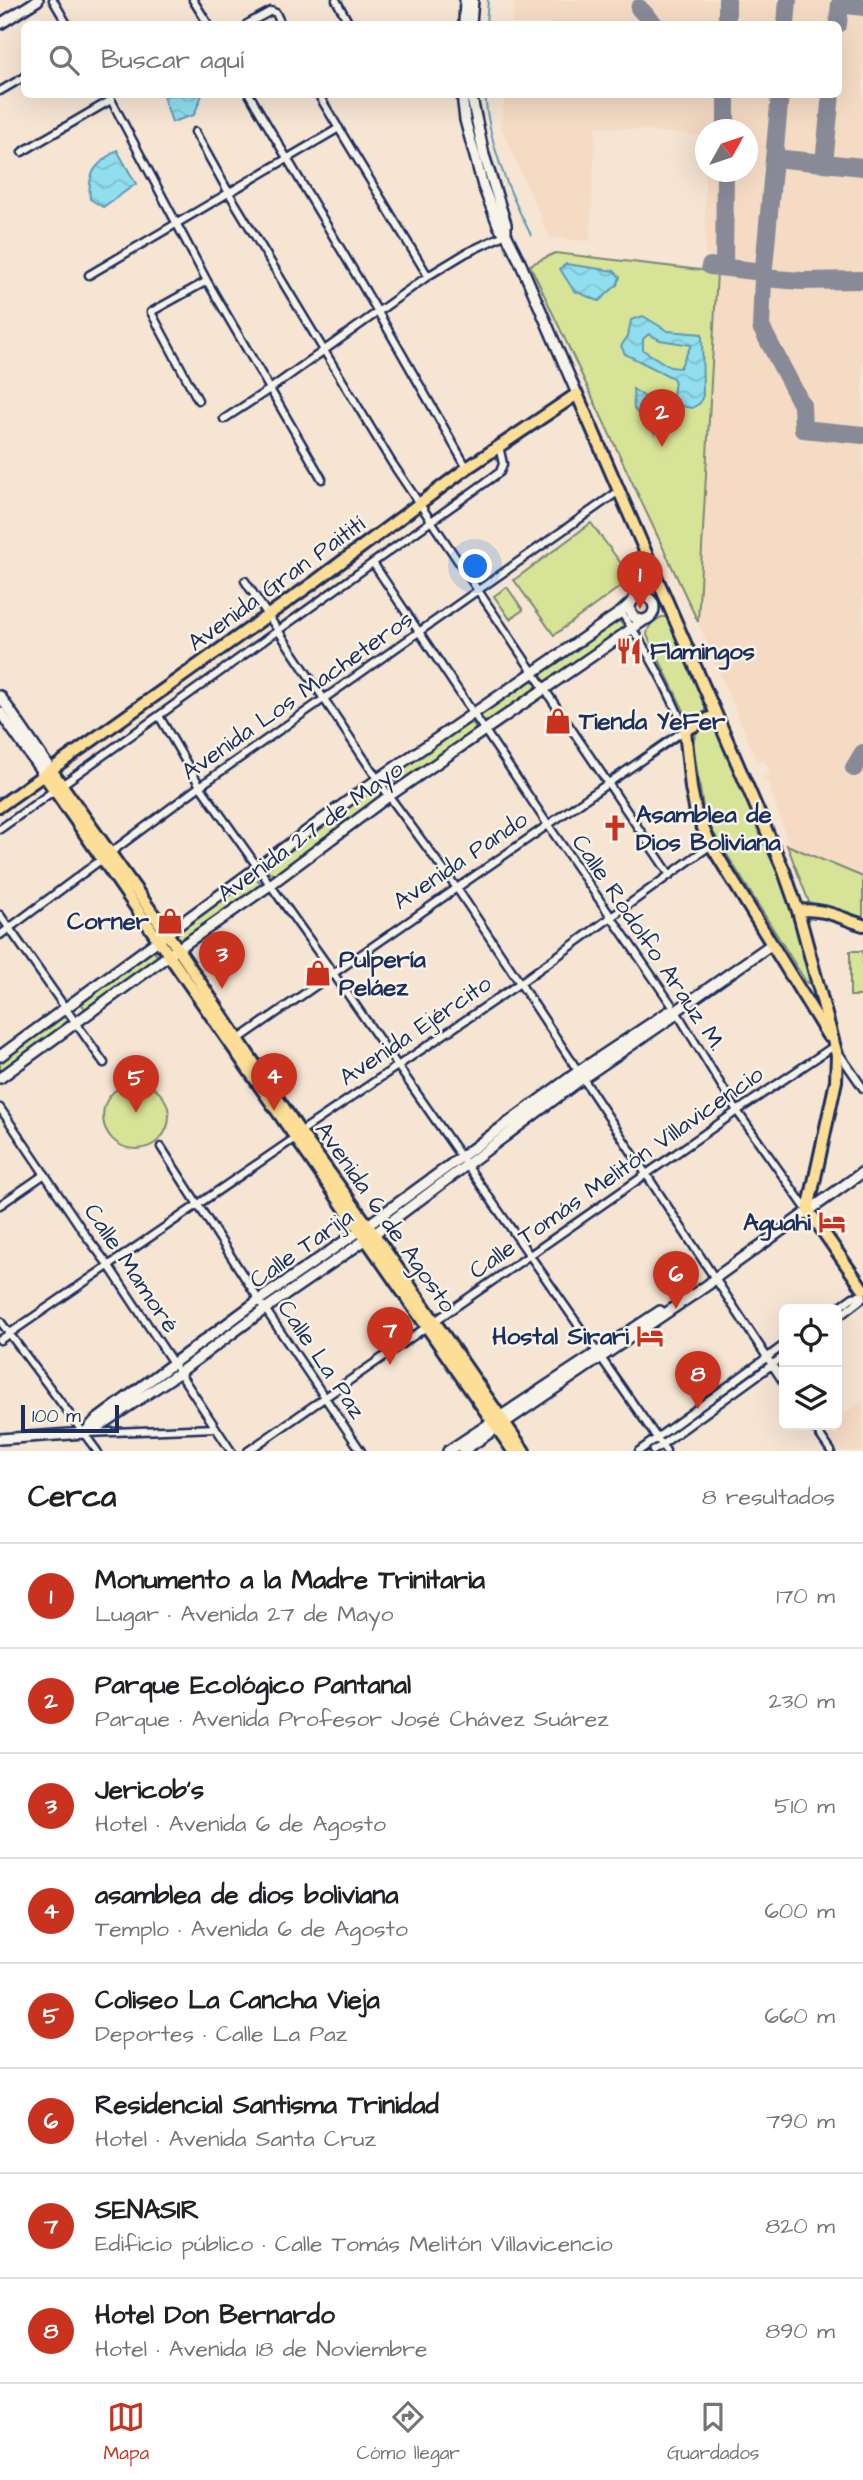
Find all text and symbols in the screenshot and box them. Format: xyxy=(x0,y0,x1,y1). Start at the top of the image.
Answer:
search box xyxy=(21,21,842,98)
icon: search xyxy=(45,41,83,79)
text: Buscar aquí xyxy=(101,42,244,78)
north arrow xyxy=(695,119,758,182)
pin: 2 xyxy=(639,389,685,447)
street label: Avenida Gran Paitití xyxy=(181,508,373,660)
your location xyxy=(458,549,492,583)
pin: 1 xyxy=(617,551,663,609)
street label: Avenida Los Macheteros xyxy=(175,603,420,789)
place label: Flamingos xyxy=(650,635,755,670)
restaurant icon: Flamingos xyxy=(614,636,644,666)
place label: Tienda YeFer xyxy=(578,705,726,739)
shop icon: Tienda YeFer xyxy=(543,706,573,736)
street label: Avenida 27 de Mayo xyxy=(211,752,411,912)
place label: Asamblea de Dios Boliviana xyxy=(636,798,782,860)
street label: Avenida Pando xyxy=(386,803,535,919)
church icon: Asamblea de Dios Boliviana xyxy=(600,813,630,843)
street label: Calle Rodolfo Arauz M. xyxy=(563,828,733,1058)
place label: Corner xyxy=(67,905,150,939)
shop icon: Corner xyxy=(155,906,185,936)
pin: 3 xyxy=(199,931,245,989)
place label: Pulpería Peláez xyxy=(339,943,426,1005)
shop icon: Pulpería Peláez xyxy=(303,958,333,988)
street label: Avenida Ejército xyxy=(333,967,499,1094)
pin: 4 xyxy=(251,1053,297,1111)
pin: 5 xyxy=(113,1055,159,1113)
street label: Calle Tomás Melitón Villavicencio xyxy=(462,1058,771,1288)
street label: Avenida 6 de Agosto xyxy=(305,1115,464,1321)
street label: Calle Mamoré xyxy=(75,1197,187,1340)
street label: Calle Tarija xyxy=(243,1201,360,1297)
place label: Aguahi xyxy=(743,1206,811,1241)
hotel icon: Aguahi xyxy=(817,1207,847,1237)
pin: 6 xyxy=(653,1251,699,1309)
street label: Calle La Paz xyxy=(269,1293,374,1426)
map controls xyxy=(779,1304,842,1430)
button: locate xyxy=(779,1304,842,1367)
pin: 7 xyxy=(367,1307,413,1365)
place label: Hostal Sirari xyxy=(492,1320,629,1354)
hotel icon: Hostal Sirari xyxy=(635,1321,665,1351)
pin: 8 xyxy=(675,1351,721,1409)
button: layers xyxy=(779,1367,842,1430)
scale bar xyxy=(21,1402,119,1434)
text: 100 m xyxy=(32,1403,81,1430)
text: Cerca xyxy=(28,1476,116,1518)
text: 8 resultados xyxy=(702,1481,835,1513)
text: Monumento a la Madre Trinitaria xyxy=(95,1562,485,1598)
text: 1 xyxy=(50,1580,52,1612)
text: 170 m xyxy=(776,1580,835,1612)
text: Lugar · Avenida 27 de Mayo xyxy=(95,1598,394,1630)
text: Parque Ecológico Pantanal xyxy=(95,1667,411,1703)
text: 2 xyxy=(44,1685,58,1717)
text: 230 m xyxy=(769,1685,835,1717)
text: Parque · Avenida Profesor José Chávez Suárez xyxy=(95,1703,609,1735)
text: Jericob's xyxy=(95,1772,204,1808)
text: 3 xyxy=(45,1790,57,1822)
text: 510 m xyxy=(774,1790,835,1822)
text: Hotel · Avenida 6 de Agosto xyxy=(95,1808,386,1840)
text: asamblea de dios boliviana xyxy=(95,1877,398,1913)
text: 4 xyxy=(43,1895,59,1927)
text: 600 m xyxy=(764,1895,835,1927)
text: Templo · Avenida 6 de Agosto xyxy=(95,1913,408,1945)
text: Coliseo La Cancha Vieja xyxy=(95,1982,380,2018)
text: 5 xyxy=(43,2000,59,2032)
text: 660 m xyxy=(765,2000,835,2032)
text: Deportes · Calle La Paz xyxy=(95,2018,347,2050)
text: Residencial Santisma Trinidad xyxy=(95,2087,439,2123)
text: 6 xyxy=(44,2105,58,2137)
text: 790 m xyxy=(766,2105,835,2137)
text: Hotel · Avenida Santa Cruz xyxy=(95,2123,376,2155)
text: SENASIR xyxy=(95,2192,199,2228)
text: 7 xyxy=(44,2210,58,2242)
text: 820 m xyxy=(765,2210,835,2242)
text: Edificio público · Calle Tomás Melitón Villavicencio xyxy=(95,2228,613,2260)
text: Hotel Don Bernardo xyxy=(95,2297,335,2333)
text: 8 xyxy=(44,2315,58,2347)
text: 890 m xyxy=(765,2315,835,2347)
text: Hotel · Avenida 18 de Noviembre xyxy=(95,2333,427,2365)
tab: Mapa xyxy=(104,2398,149,2467)
tab: Cómo llegar xyxy=(356,2398,460,2467)
tab: Guardados xyxy=(667,2398,759,2467)

